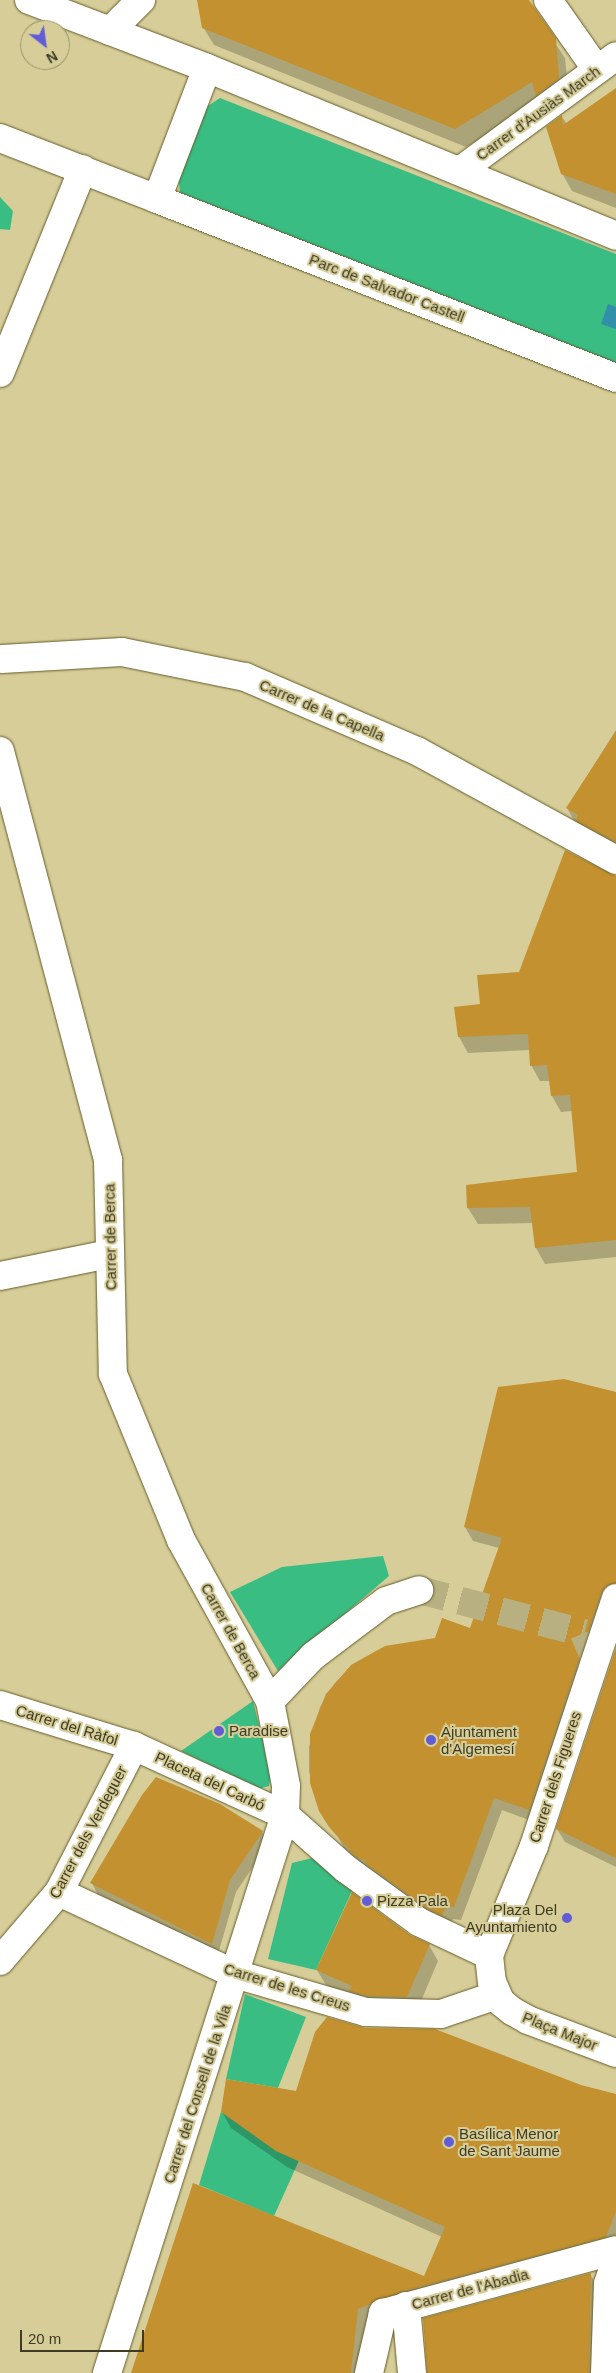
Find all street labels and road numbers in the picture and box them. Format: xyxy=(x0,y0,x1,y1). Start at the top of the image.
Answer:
street label: Carrer d'Ausiàs March xyxy=(473,62,603,164)
street label: Parc de Salvador Castell xyxy=(307,250,467,326)
street label: Carrer de la Capella xyxy=(257,675,387,745)
street label: Carrer de Berca xyxy=(100,1183,120,1291)
street label: Carrer de Berca xyxy=(197,1580,265,1682)
street label: Carrer del Ràfol xyxy=(14,1701,120,1749)
street label: Carrer dels Figueres xyxy=(525,1709,585,1845)
street label: Placeta del Carbó xyxy=(152,1748,268,1814)
street label: Carrer dels Verdeguer xyxy=(45,1763,131,1901)
street label: Carrer de les Creus xyxy=(222,1959,352,2015)
street label: Carrer del Consell de la Vila xyxy=(160,2003,234,2185)
street label: Plaça Major xyxy=(520,2008,600,2054)
street label: Carrer de l'Abadia xyxy=(410,2265,530,2313)

